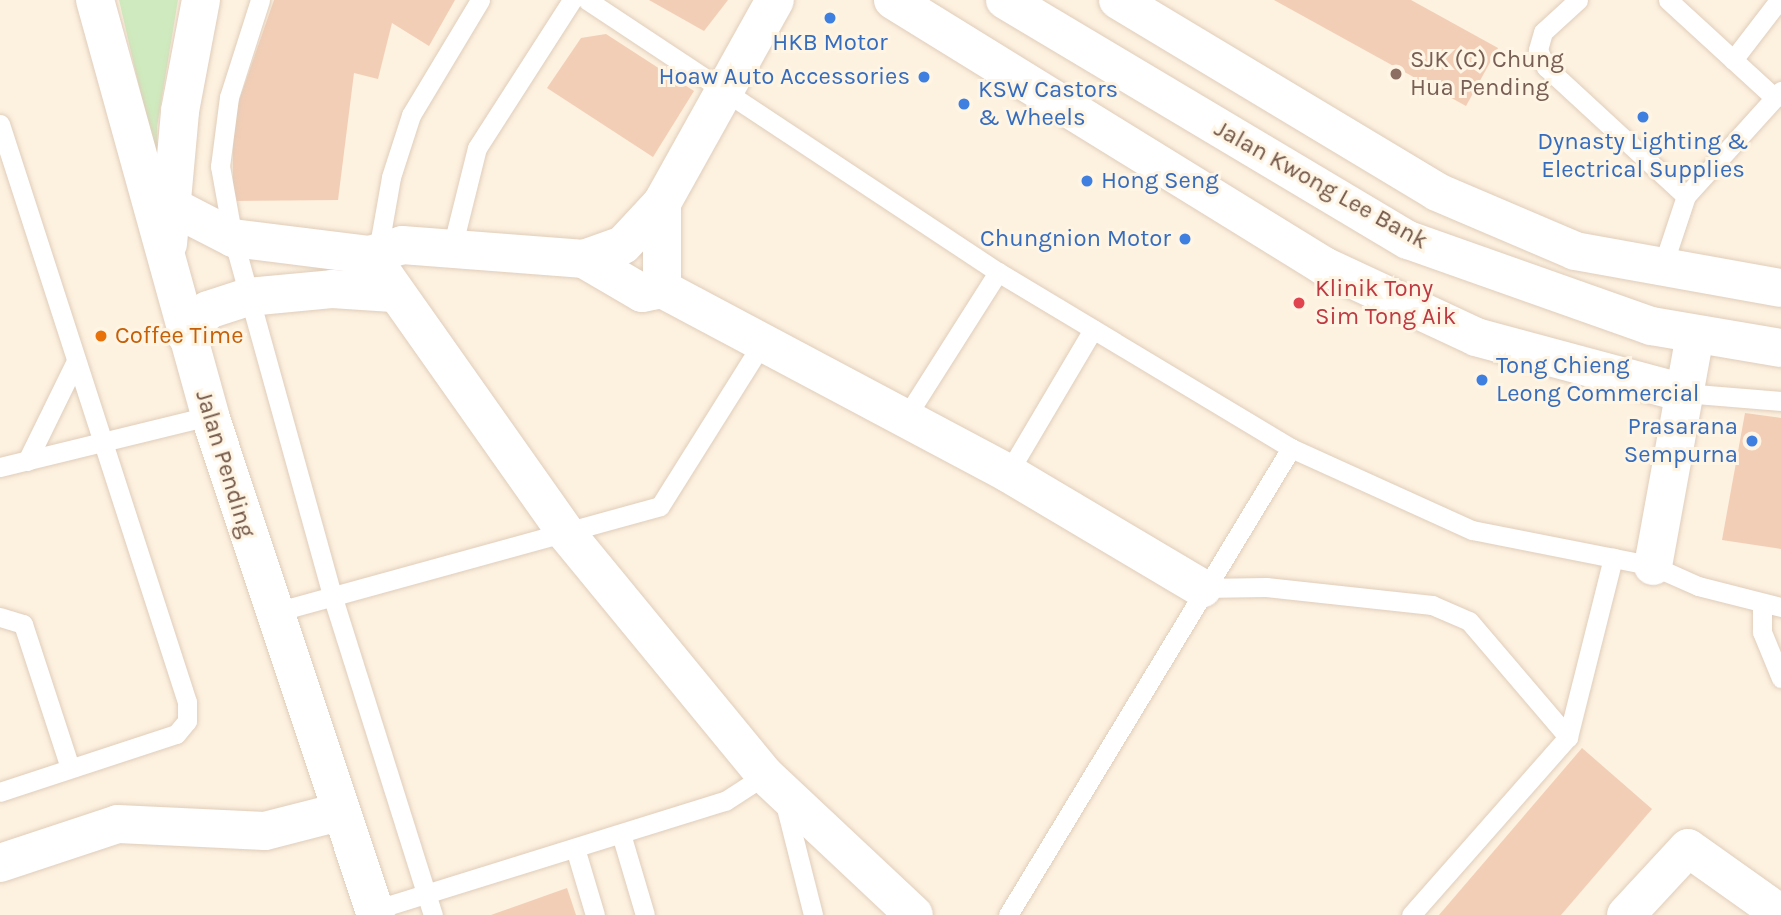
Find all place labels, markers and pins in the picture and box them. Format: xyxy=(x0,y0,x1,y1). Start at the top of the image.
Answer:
marker: HKB Motor xyxy=(822,10,838,26)
place label: HKB Motor xyxy=(772,29,888,57)
place label: SJK (C) Chung Hua Pending xyxy=(1410,46,1564,102)
place label: Hoaw Auto Accessories xyxy=(658,63,910,91)
marker: SJK (C) Chung Hua Pending xyxy=(1388,66,1404,82)
marker: Hoaw Auto Accessories xyxy=(916,69,932,85)
place label: KSW Castors & Wheels xyxy=(978,76,1118,132)
marker: KSW Castors & Wheels xyxy=(956,96,972,112)
marker: Dynasty Lighting & Electrical Supplies xyxy=(1635,109,1651,125)
place label: Dynasty Lighting & Electrical Supplies xyxy=(1537,128,1749,184)
place label: Hong Seng xyxy=(1101,167,1219,195)
marker: Hong Seng xyxy=(1079,173,1095,189)
place label: Chungnion Motor xyxy=(980,225,1171,253)
marker: Chungnion Motor xyxy=(1177,231,1193,247)
place label: Klinik Tony Sim Tong Aik xyxy=(1315,275,1456,331)
marker: Klinik Tony Sim Tong Aik xyxy=(1289,293,1309,313)
place label: Coffee Time xyxy=(115,322,244,350)
marker: Coffee Time xyxy=(93,328,109,344)
place label: Tong Chieng Leong Commercial xyxy=(1496,352,1700,408)
marker: Tong Chieng Leong Commercial xyxy=(1474,372,1490,388)
place label: Prasarana Sempurna xyxy=(1624,413,1738,469)
marker: Prasarana Sempurna xyxy=(1744,433,1760,449)

